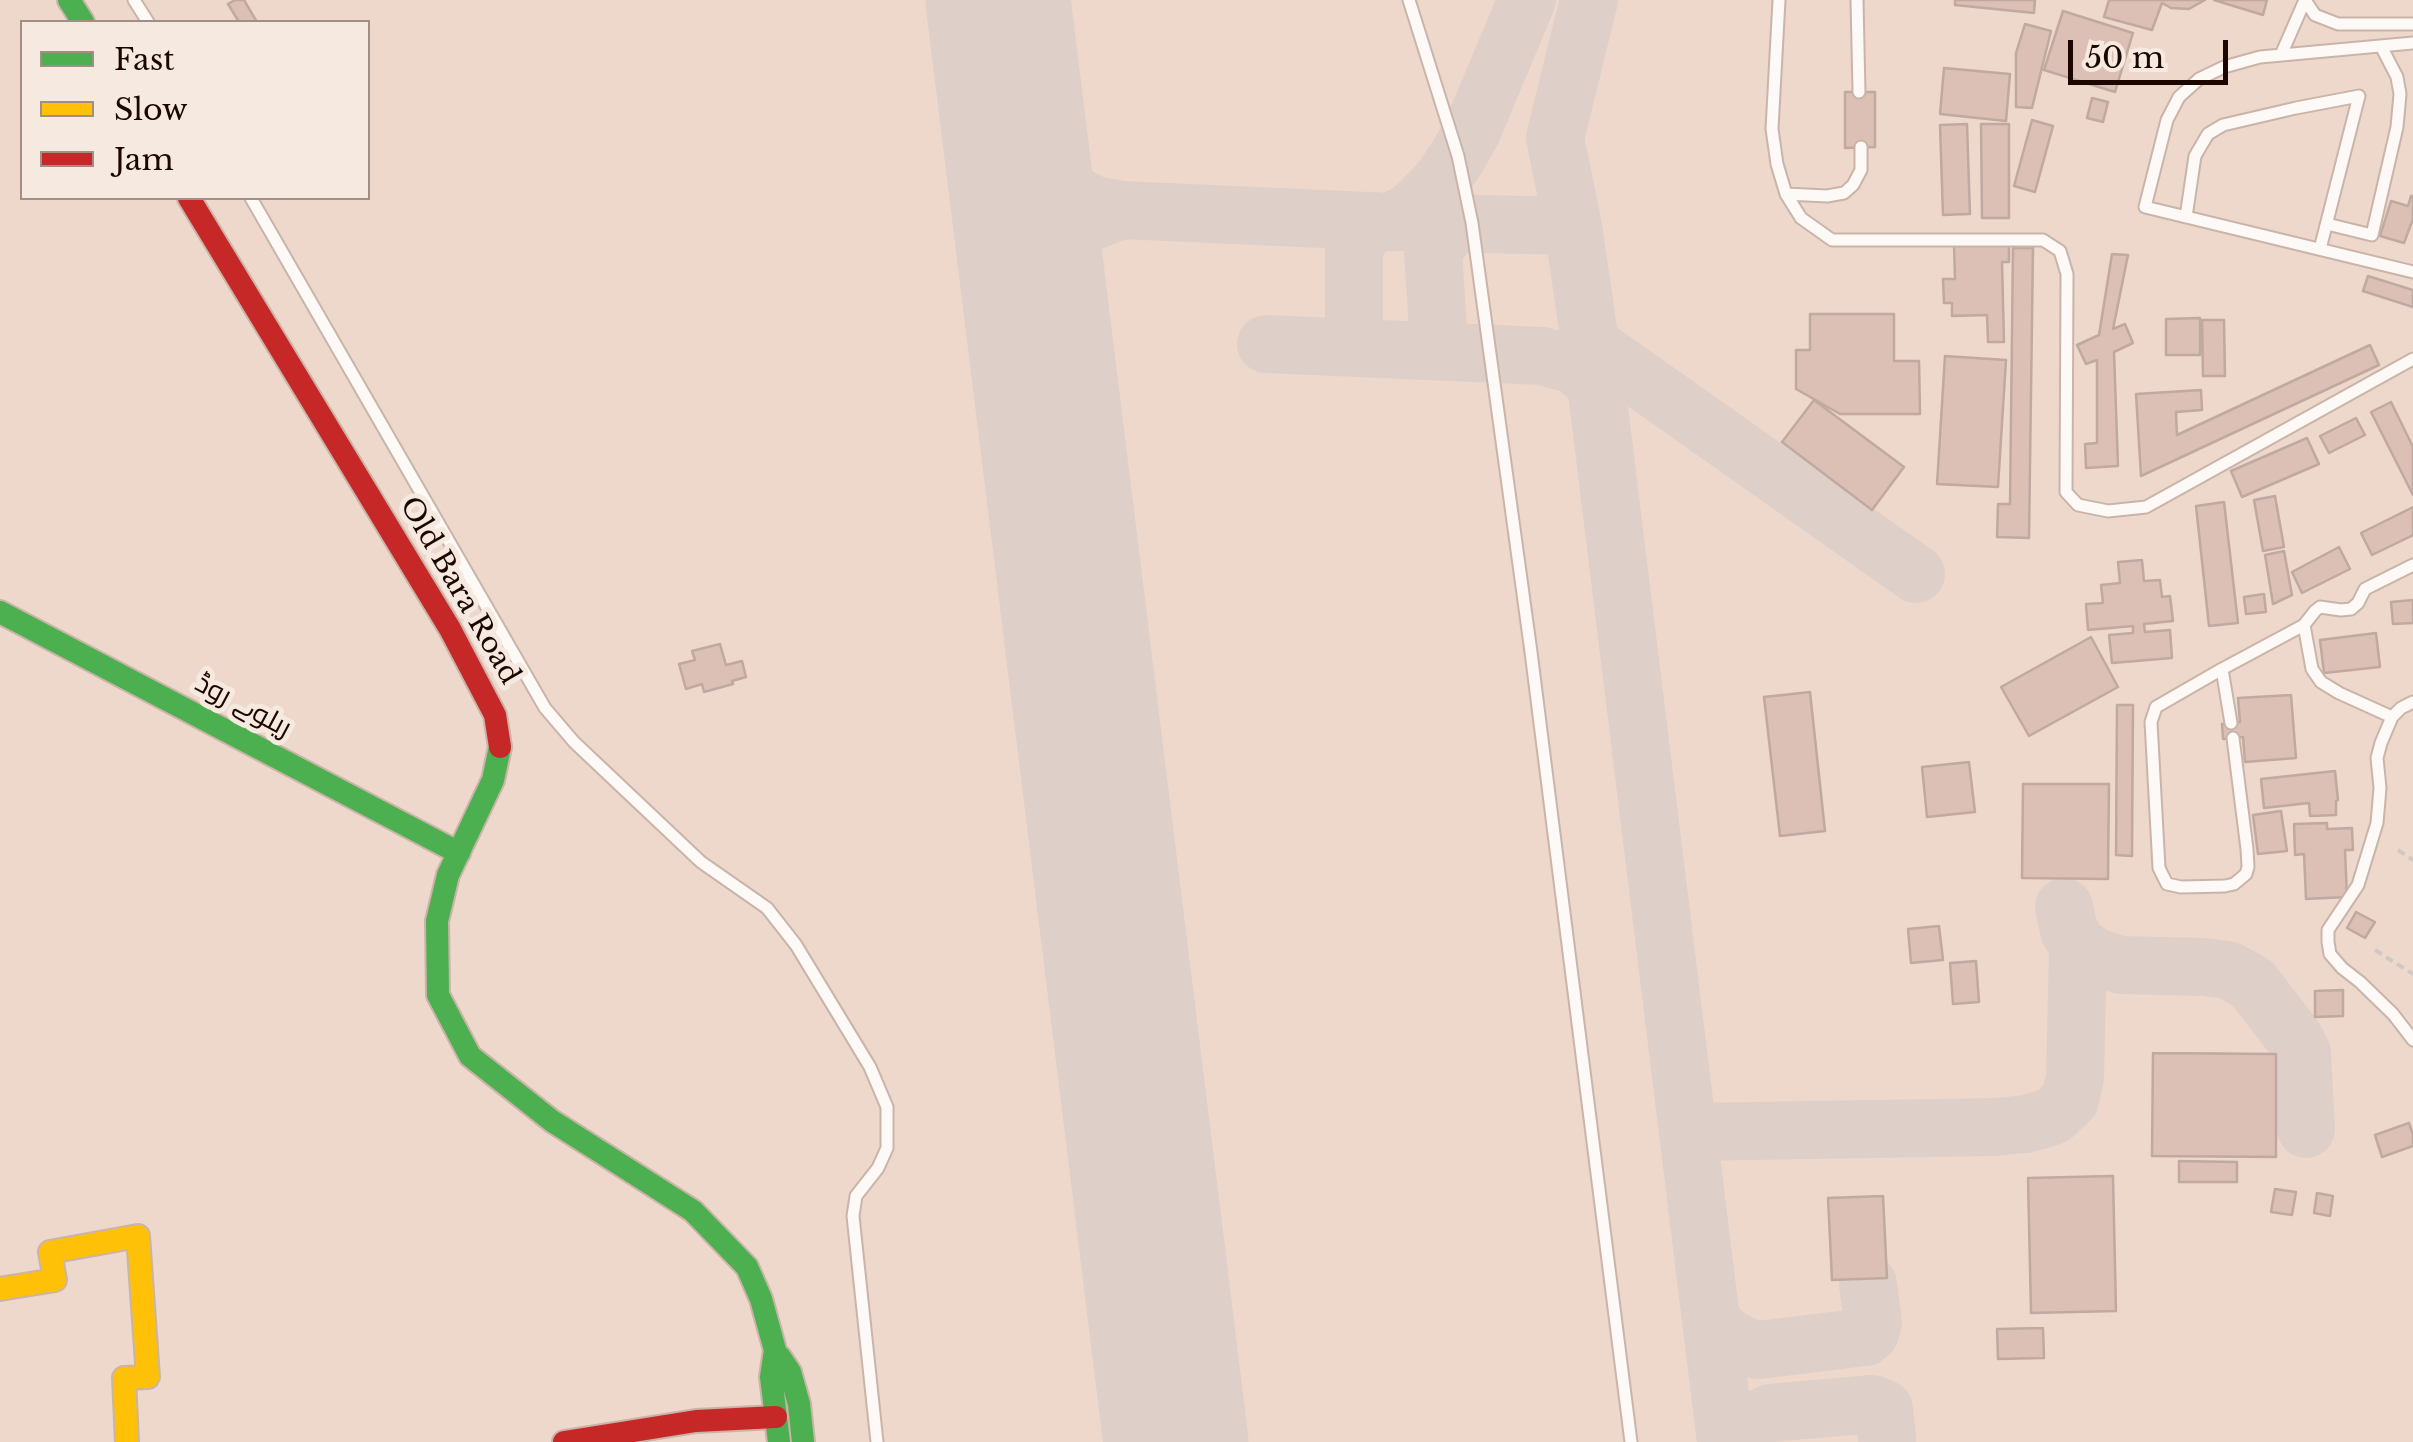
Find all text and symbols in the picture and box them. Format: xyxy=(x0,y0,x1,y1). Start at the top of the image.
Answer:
legend xyxy=(20,20,370,200)
scale bar xyxy=(2073,20,2233,82)
text: 50 m xyxy=(2085,39,2164,76)
text: Fast xyxy=(114,41,175,78)
text: Slow xyxy=(114,91,188,128)
text: Jam xyxy=(114,141,174,178)
street label: Old Bara Road xyxy=(392,491,526,691)
street label: ریلوے روڈ xyxy=(189,667,297,745)

